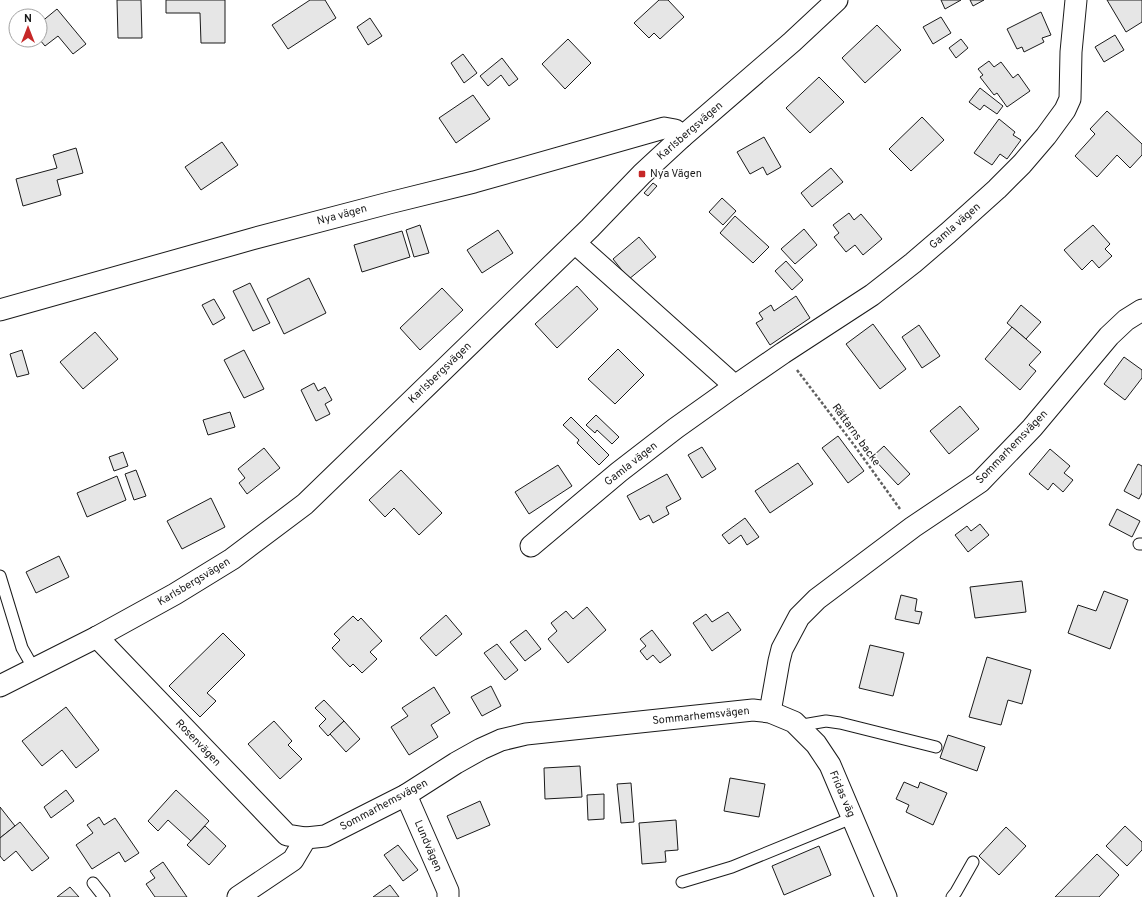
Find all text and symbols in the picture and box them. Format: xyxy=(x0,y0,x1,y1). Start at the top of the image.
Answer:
north arrow xyxy=(8,8,48,48)
text: N xyxy=(24,12,32,26)
street label: Karlsbergsvägen xyxy=(654,99,726,163)
place label: Nya Vägen xyxy=(650,167,702,181)
marker: Nya Vägen xyxy=(637,169,647,179)
street label: Gamla vägen xyxy=(926,200,984,252)
street label: Nya vägen xyxy=(315,202,369,228)
street label: Karlsbergsvägen xyxy=(405,339,475,407)
street label: Rättarns backe xyxy=(829,401,883,469)
street label: Sommarhemsvägen xyxy=(973,407,1051,487)
street label: Gamla vägen xyxy=(602,439,660,489)
street label: Karlsbergsvägen xyxy=(155,555,233,609)
street label: Sommarhemsvägen xyxy=(652,704,750,728)
street label: Rosenvägen xyxy=(172,717,224,769)
street label: Fridas väg xyxy=(826,768,858,820)
street label: Sommarhemsvägen xyxy=(338,776,430,834)
street label: Lundvägen xyxy=(411,818,445,874)

